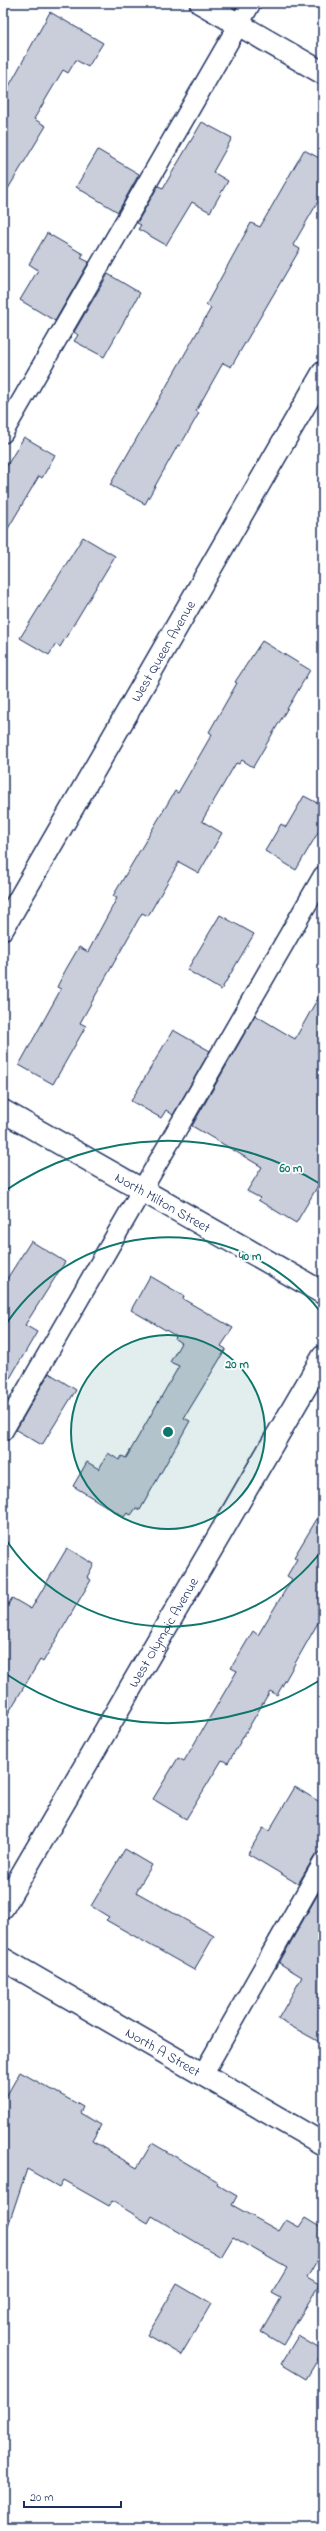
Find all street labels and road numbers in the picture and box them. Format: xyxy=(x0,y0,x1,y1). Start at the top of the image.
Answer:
street label: West Queen Avenue xyxy=(126,596,202,706)
street label: North Milton Street xyxy=(110,1168,214,1239)
street label: West Olympic Avenue xyxy=(124,1573,205,1692)
street label: North A Street xyxy=(121,2023,204,2083)

